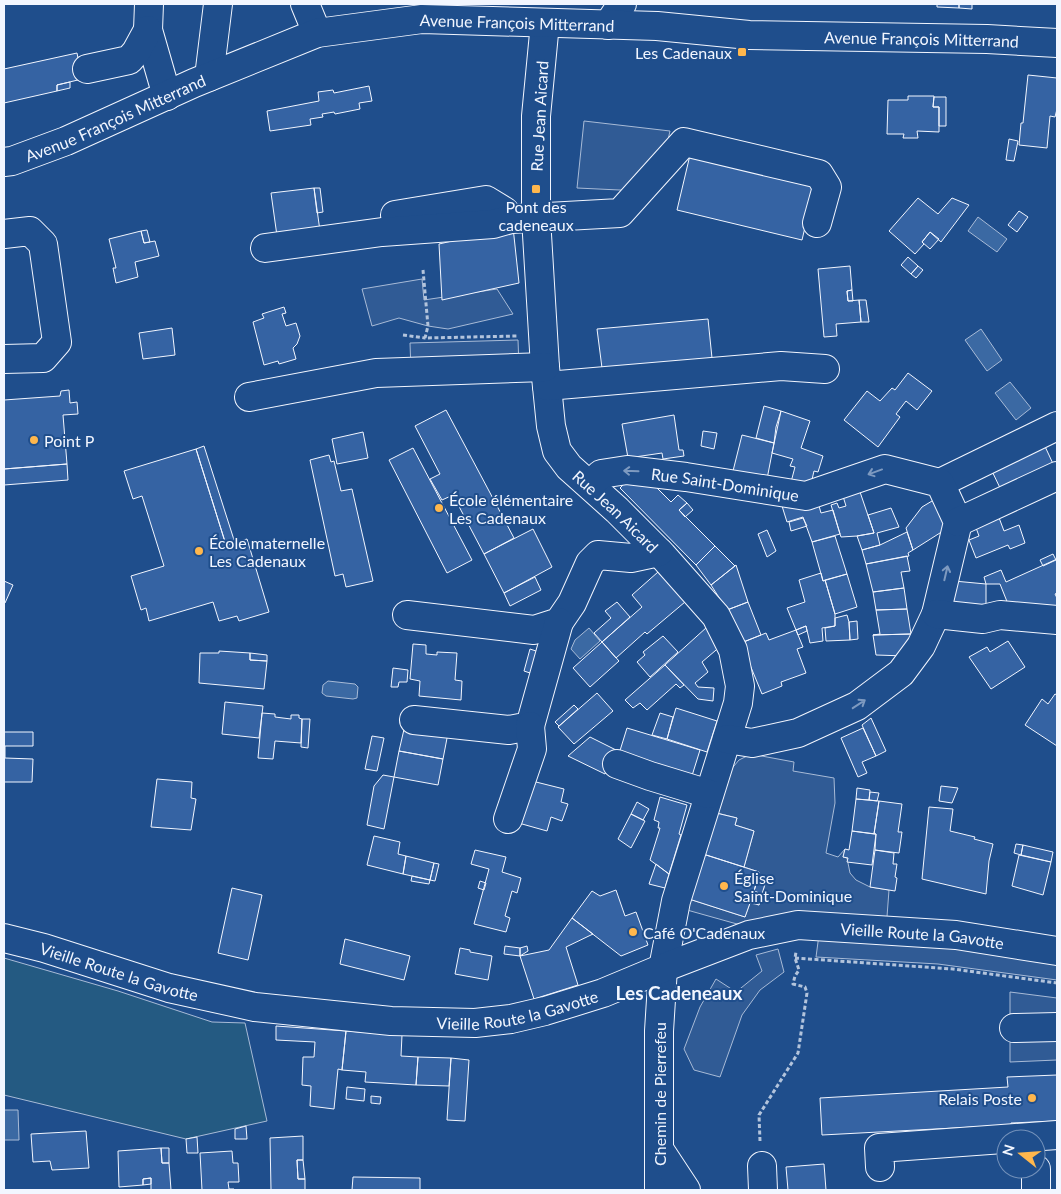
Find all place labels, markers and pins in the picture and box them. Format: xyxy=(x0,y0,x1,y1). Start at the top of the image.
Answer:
place label: Les Cadenaux xyxy=(635,43,732,62)
marker: Les Cadenaux xyxy=(736,46,748,58)
marker: Pont des cadeneaux xyxy=(530,183,542,195)
place label: Pont des cadeneaux xyxy=(498,197,574,234)
place label: Point P xyxy=(44,431,95,450)
marker: Point P xyxy=(28,434,40,446)
place label: École élémentaire Les Cadenaux xyxy=(449,490,573,527)
marker: École élémentaire Les Cadenaux xyxy=(433,502,445,514)
place label: École maternelle Les Cadenaux xyxy=(209,533,325,570)
marker: École maternelle Les Cadenaux xyxy=(193,545,205,557)
place label: Église Saint-Dominique xyxy=(734,868,852,905)
marker: Église Saint-Dominique xyxy=(718,880,730,892)
place label: Café O'Cadenaux xyxy=(643,923,765,942)
marker: Café O'Cadenaux xyxy=(627,926,639,938)
place label: Relais Poste xyxy=(938,1089,1022,1108)
marker: Relais Poste xyxy=(1026,1092,1038,1104)

